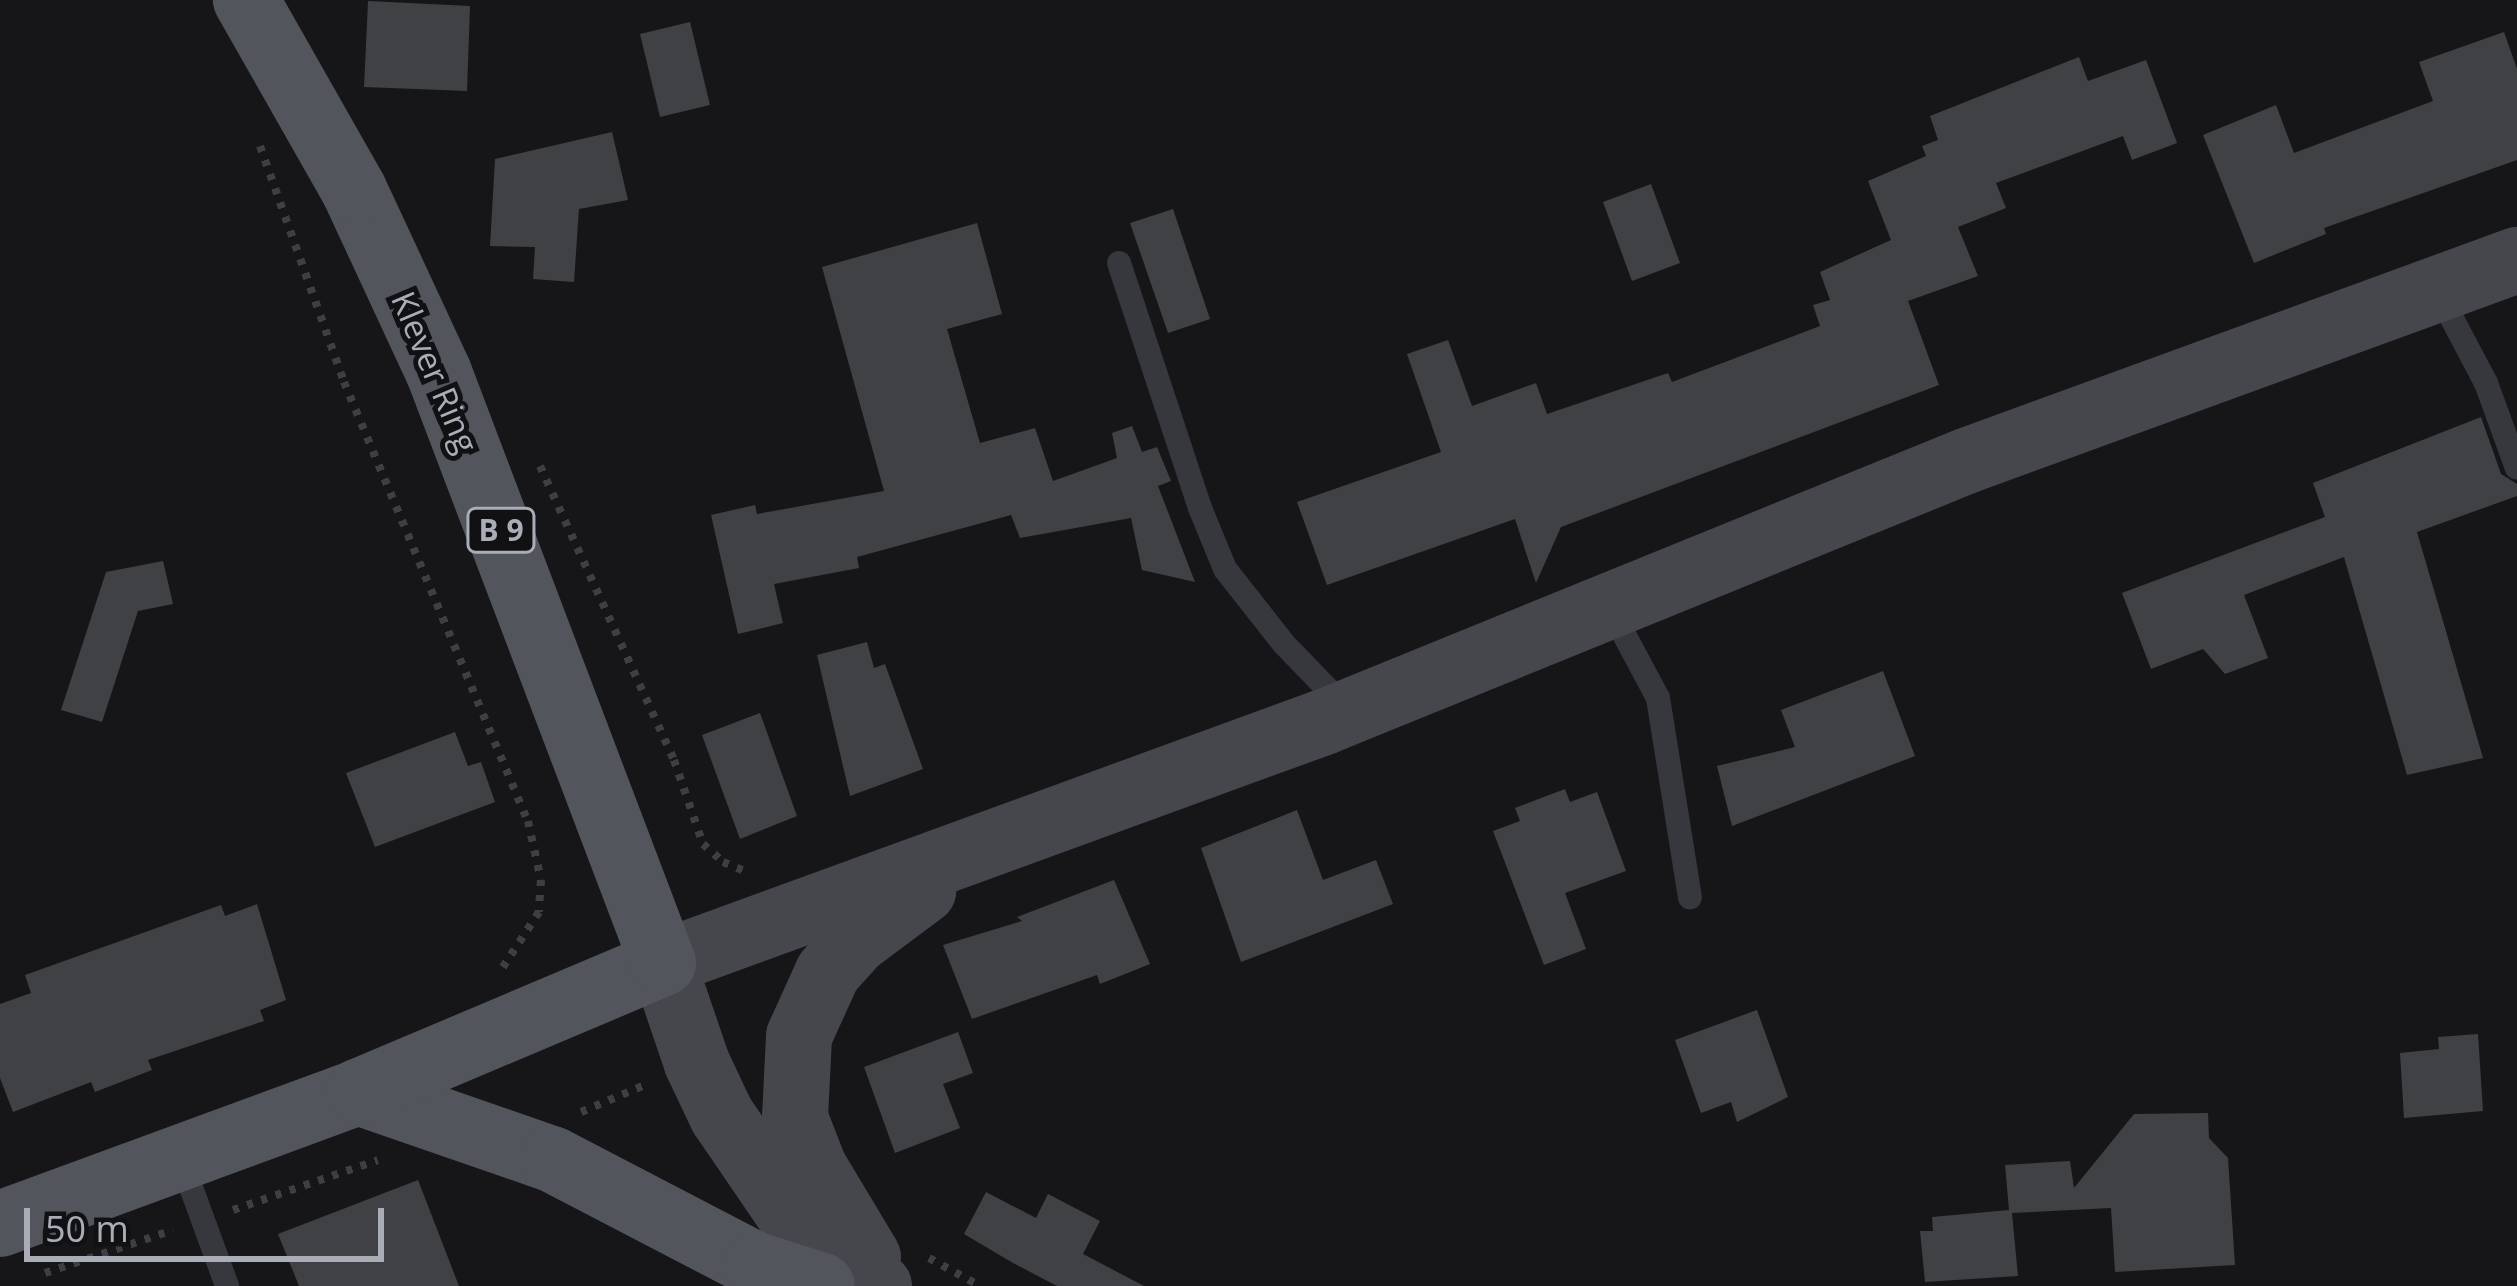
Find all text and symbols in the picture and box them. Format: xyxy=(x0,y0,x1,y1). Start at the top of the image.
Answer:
street label: Klever Ring xyxy=(383,286,487,458)
road number: B 9 xyxy=(465,506,537,554)
scale bar xyxy=(30,1184,390,1258)
text: 50 m xyxy=(45,1204,129,1253)

